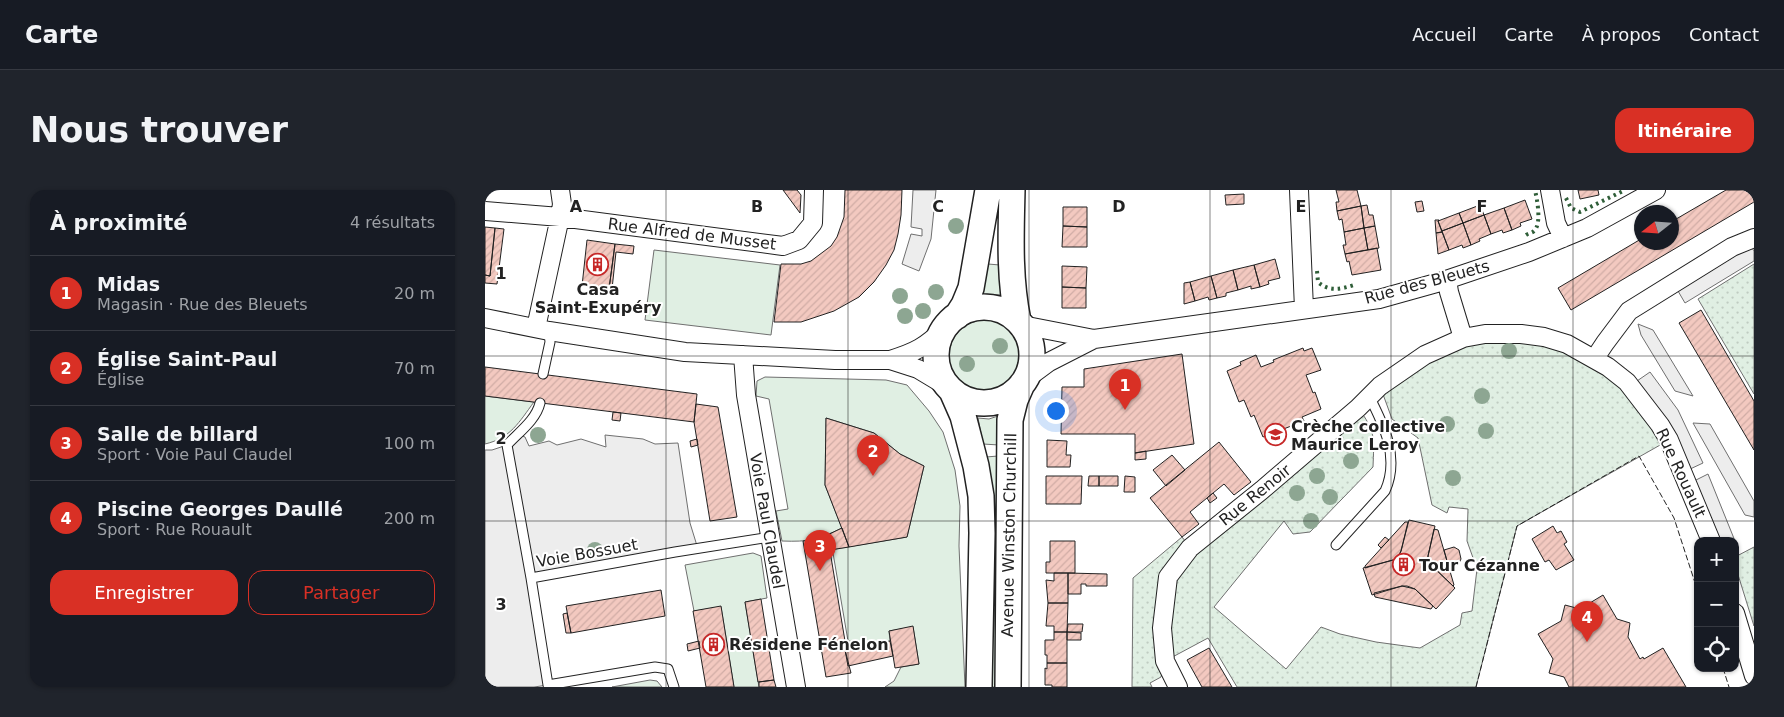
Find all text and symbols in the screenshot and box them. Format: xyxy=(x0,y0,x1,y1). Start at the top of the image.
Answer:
text: Carte xyxy=(25,21,98,49)
text: Accueil xyxy=(1412,24,1477,45)
text: Carte xyxy=(1505,24,1554,45)
text: À propos xyxy=(1582,24,1661,45)
text: Contact xyxy=(1689,24,1759,45)
button: Itinéraire xyxy=(1615,108,1754,153)
text: Nous trouver xyxy=(30,110,288,150)
text: A xyxy=(570,197,583,216)
text: B xyxy=(751,197,763,216)
text: C xyxy=(932,197,944,216)
text: D xyxy=(1112,197,1126,216)
text: E xyxy=(1296,197,1306,216)
text: F xyxy=(1477,197,1487,216)
north arrow xyxy=(1634,205,1679,250)
text: À proximité xyxy=(50,211,187,235)
text: 4 résultats xyxy=(350,213,435,232)
street label: Rue Alfred de Musset xyxy=(607,214,777,254)
building icon: Casa Saint-Exupéry xyxy=(586,253,610,277)
street label: Rue des Bleuets xyxy=(1362,256,1492,308)
text: 1 xyxy=(495,264,507,283)
text: Midas xyxy=(97,273,160,295)
place label: Casa Saint-Exupéry xyxy=(535,280,662,317)
text: 1 xyxy=(60,284,72,303)
text: 20 m xyxy=(394,284,435,303)
text: Magasin · Rue des Bleuets xyxy=(97,295,308,314)
text: Église Saint-Paul xyxy=(97,348,277,370)
text: 2 xyxy=(60,359,72,378)
text: 70 m xyxy=(394,359,435,378)
pin: 1 xyxy=(1109,369,1141,410)
text: Église xyxy=(97,370,144,389)
your location xyxy=(1043,398,1069,424)
place label: Crèche collective Maurice Leroy xyxy=(1291,417,1445,454)
text: Salle de billard xyxy=(97,423,258,445)
school or university icon: Crèche collective Maurice Leroy xyxy=(1263,423,1287,447)
street label: Rue Rouault xyxy=(1652,425,1710,521)
text: 2 xyxy=(495,429,507,448)
street label: Avenue Winston Churchill xyxy=(998,433,1020,637)
text: 3 xyxy=(60,434,72,453)
text: 100 m xyxy=(384,434,435,453)
pin: 2 xyxy=(857,435,889,476)
text: Sport · Voie Paul Claudel xyxy=(97,445,293,464)
street label: Voie Paul Claudel xyxy=(746,452,788,590)
street label: Rue Renoir xyxy=(1215,460,1295,530)
text: Piscine Georges Daullé xyxy=(97,498,343,520)
text: 4 xyxy=(60,509,72,528)
text: 200 m xyxy=(384,509,435,528)
text: Sport · Rue Rouault xyxy=(97,520,252,539)
pin: 3 xyxy=(804,530,836,571)
street label: Voie Bossuet xyxy=(535,535,639,571)
map controls xyxy=(1694,537,1739,672)
button: + xyxy=(1694,537,1739,582)
building icon: Tour Cézanne xyxy=(1391,553,1415,577)
place label: Tour Cézanne xyxy=(1419,556,1540,575)
button: Enregistrer xyxy=(50,570,238,615)
button: Partager xyxy=(248,570,435,615)
button: − xyxy=(1694,582,1739,627)
text: 3 xyxy=(495,595,507,614)
pin: 4 xyxy=(1571,601,1603,642)
button: locate xyxy=(1694,627,1739,672)
building icon: Résidene Fénelon xyxy=(701,632,725,656)
place label: Résidene Fénelon xyxy=(729,635,889,654)

